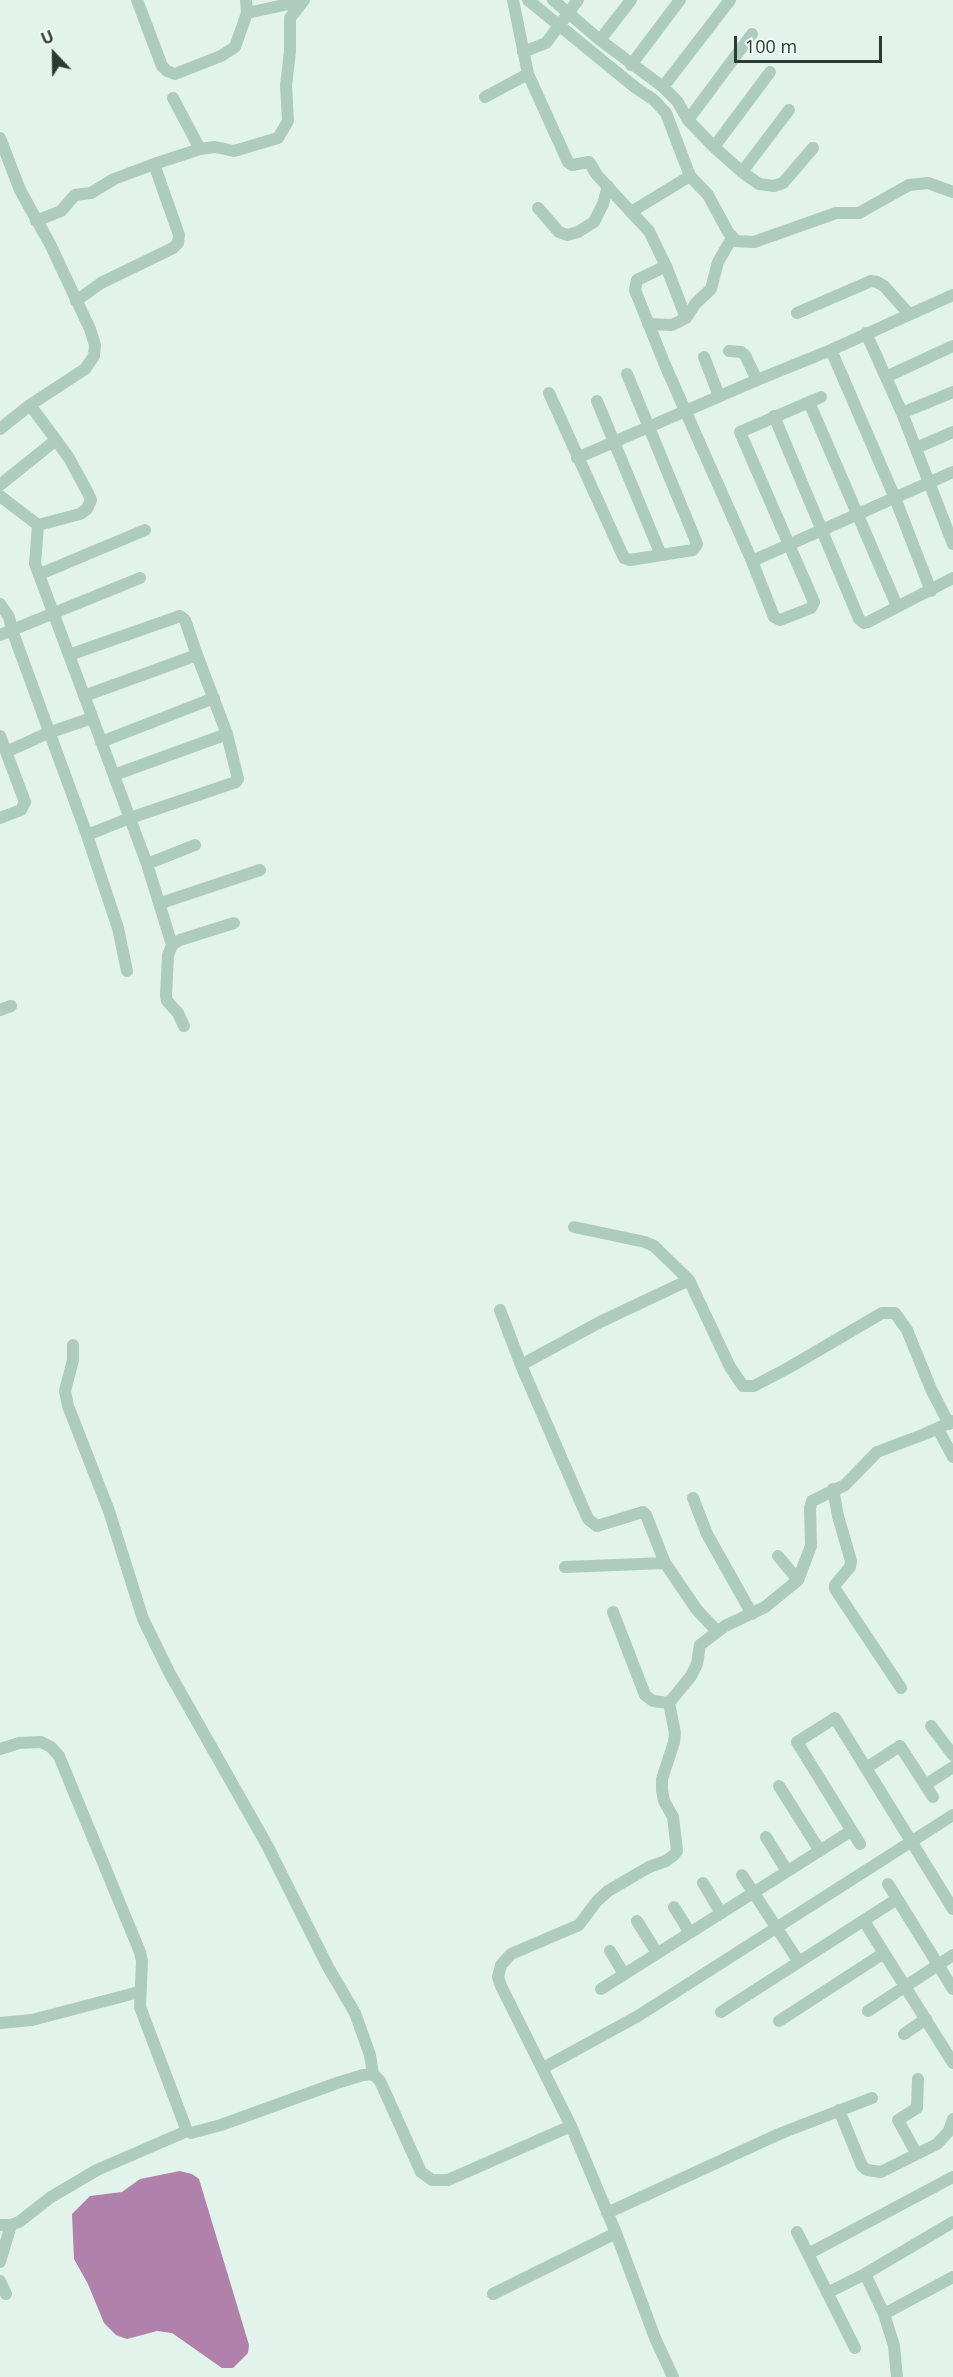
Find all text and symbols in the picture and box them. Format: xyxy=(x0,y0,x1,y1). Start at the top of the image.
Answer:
north arrow xyxy=(24,24,84,84)
scale bar xyxy=(737,24,886,62)
text: U xyxy=(38,25,57,50)
text: 100 m xyxy=(745,34,797,58)

